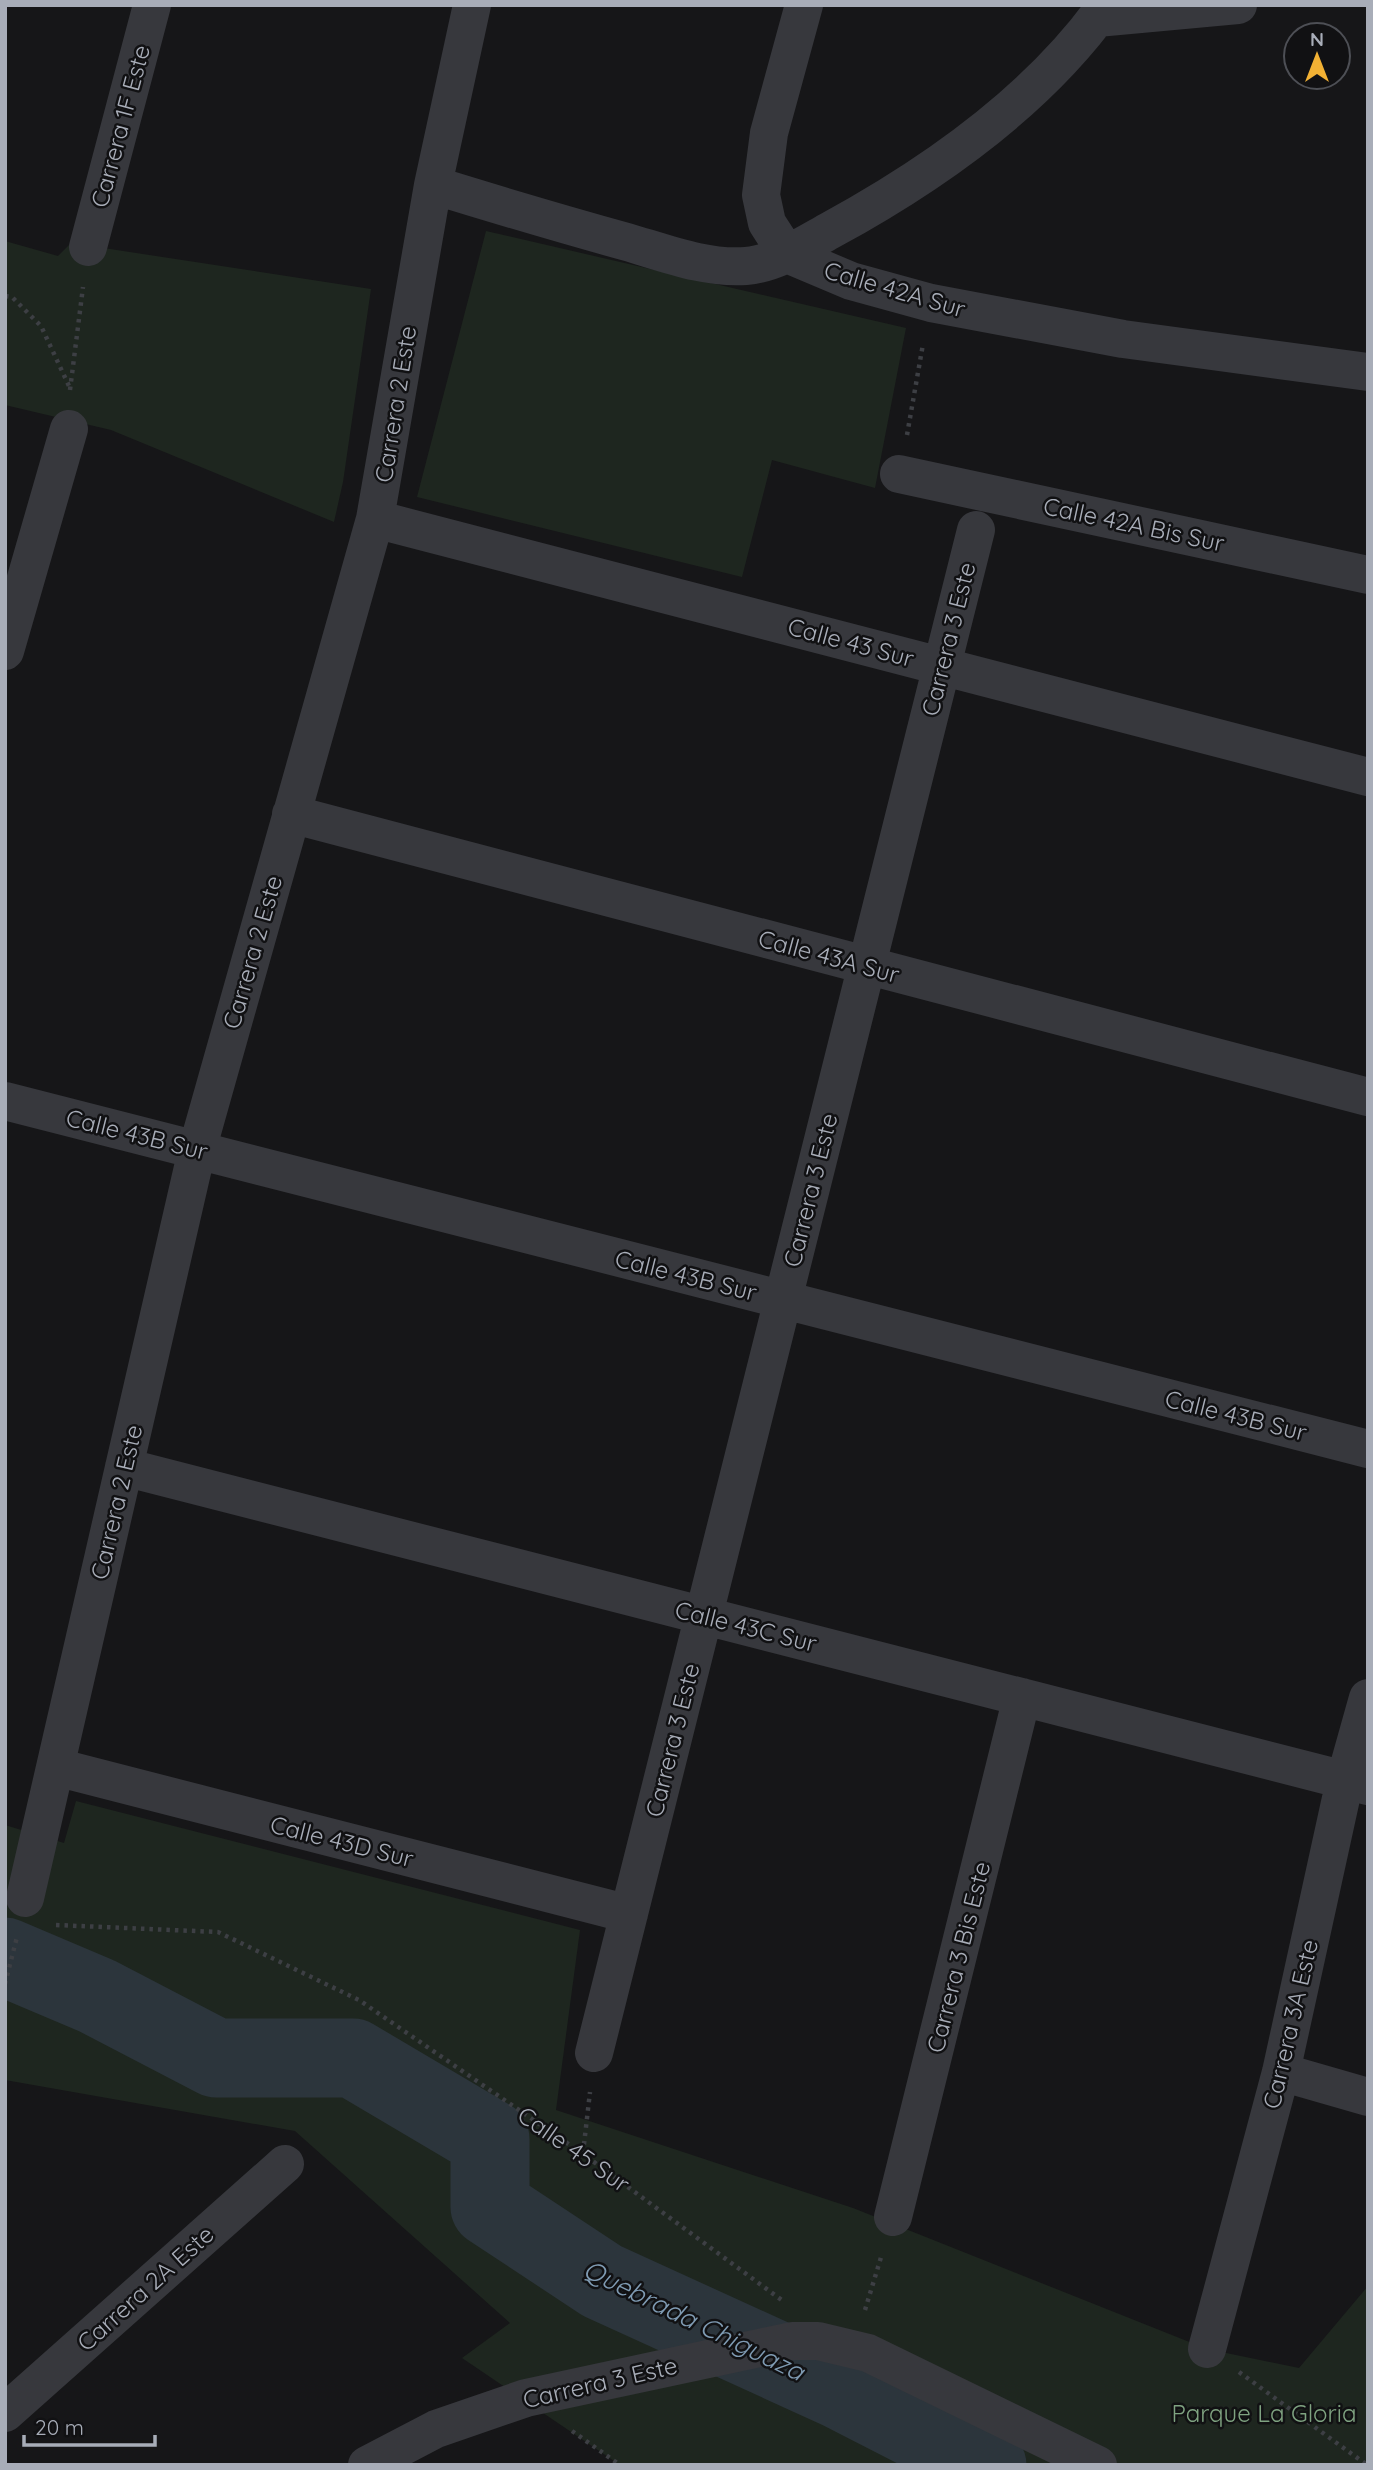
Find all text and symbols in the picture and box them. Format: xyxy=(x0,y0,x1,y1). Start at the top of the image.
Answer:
north arrow xyxy=(1282,21,1352,91)
text: N xyxy=(1310,27,1324,51)
street label: Carrera 1F Este xyxy=(84,41,156,211)
street label: Calle 42A Sur xyxy=(821,255,969,323)
street label: Carrera 2 Este xyxy=(368,324,422,484)
street label: Calle 42A Bis Sur xyxy=(1041,490,1227,558)
street label: Carrera 3 Este xyxy=(914,559,982,719)
street label: Calle 43 Sur xyxy=(785,611,917,673)
street label: Carrera 2 Este xyxy=(216,872,288,1032)
street label: Calle 43A Sur xyxy=(755,923,903,989)
street label: Calle 43B Sur xyxy=(63,1102,211,1166)
street label: Carrera 3 Este xyxy=(776,1110,844,1270)
street label: Calle 43B Sur xyxy=(612,1243,760,1307)
street label: Calle 43B Sur xyxy=(1162,1383,1310,1447)
street label: Carrera 2 Este xyxy=(84,1422,148,1582)
street label: Calle 43C Sur xyxy=(672,1594,820,1658)
street label: Carrera 3 Este xyxy=(638,1660,706,1820)
street label: Calle 43D Sur xyxy=(267,1809,417,1873)
street label: Carrera 3 Bis Este xyxy=(920,1858,996,2056)
street label: Carrera 3A Este xyxy=(1256,1936,1324,2112)
street label: Calle 45 Sur xyxy=(512,2099,636,2199)
street label: Carrera 2A Este xyxy=(70,2219,220,2357)
water label: Quebrada Chiguaza xyxy=(578,2252,811,2388)
street label: Carrera 3 Este xyxy=(520,2350,680,2414)
park label: Parque La Gloria xyxy=(1172,2398,1357,2428)
scale bar xyxy=(24,2404,156,2448)
text: 20 m xyxy=(35,2414,84,2440)

